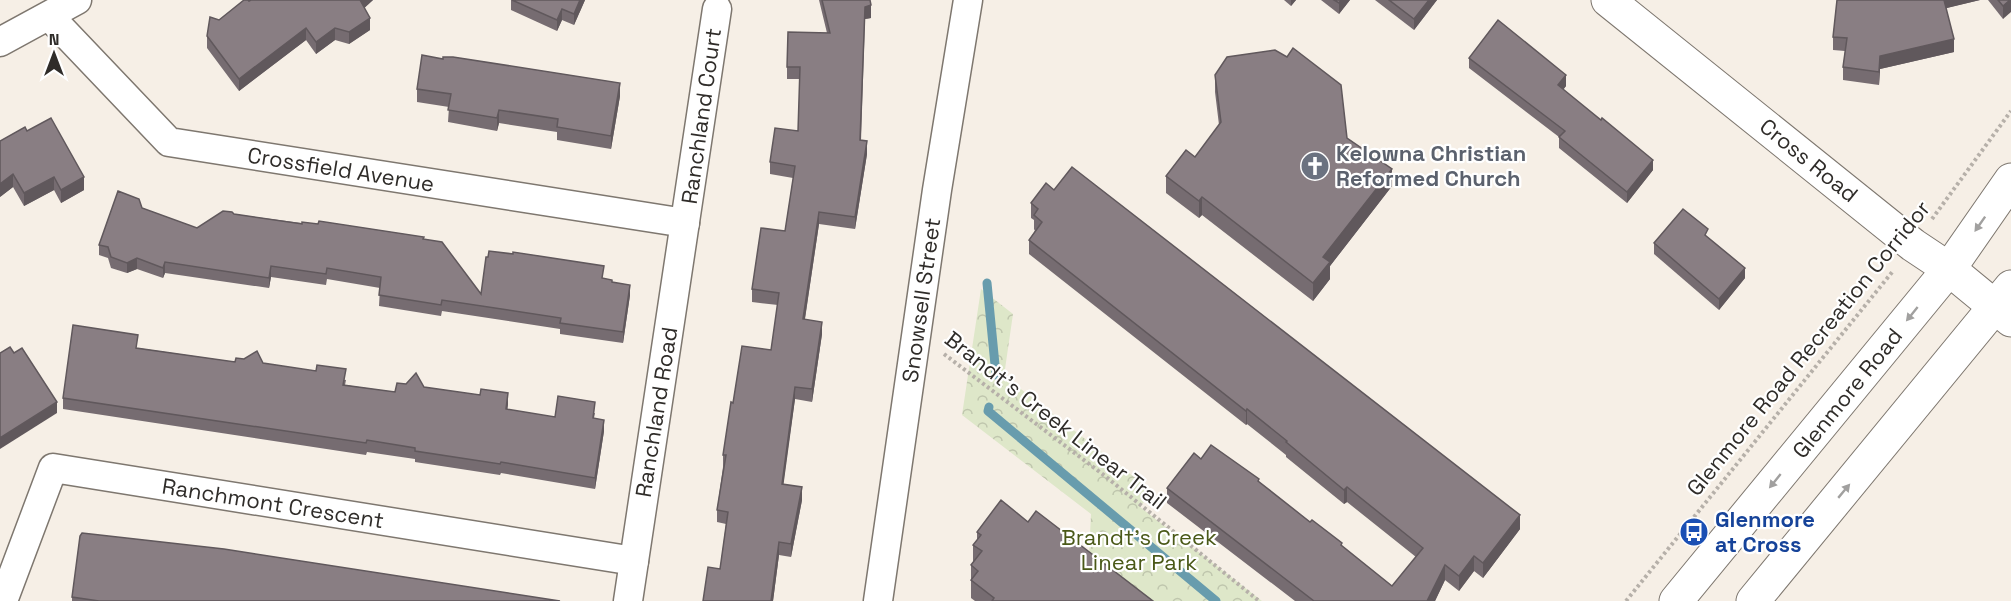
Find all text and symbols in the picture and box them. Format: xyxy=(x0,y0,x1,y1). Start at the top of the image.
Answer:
north arrow xyxy=(24,24,84,84)
street label: Ranchland Court xyxy=(675,26,727,206)
text: N xyxy=(49,29,59,50)
street label: Cross Road xyxy=(1754,112,1864,208)
place label: Kelowna Christian Reformed Church xyxy=(1336,139,1526,192)
street label: Crossfield Avenue xyxy=(246,140,436,198)
church icon: Kelowna Christian Reformed Church xyxy=(1299,150,1331,182)
street label: Glenmore Road Recreation Corridor xyxy=(1681,195,1935,501)
street label: Snowsell Street xyxy=(896,216,946,384)
one-way arrow xyxy=(1974,216,1986,232)
one-way arrow xyxy=(1905,306,1918,322)
street label: Glenmore Road xyxy=(1787,323,1907,463)
street label: Ranchland Road xyxy=(629,325,683,499)
street label: Brandt's Creek Linear Trail xyxy=(940,325,1172,515)
street label: Ranchmont Crescent xyxy=(160,472,386,534)
one-way arrow xyxy=(1768,473,1781,489)
one-way arrow xyxy=(1837,484,1850,499)
place label: Glenmore at Cross xyxy=(1715,505,1815,558)
bus stop icon: Glenmore at Cross xyxy=(1678,516,1710,548)
park label: Brandt's Creek Linear Park xyxy=(1061,523,1217,576)

